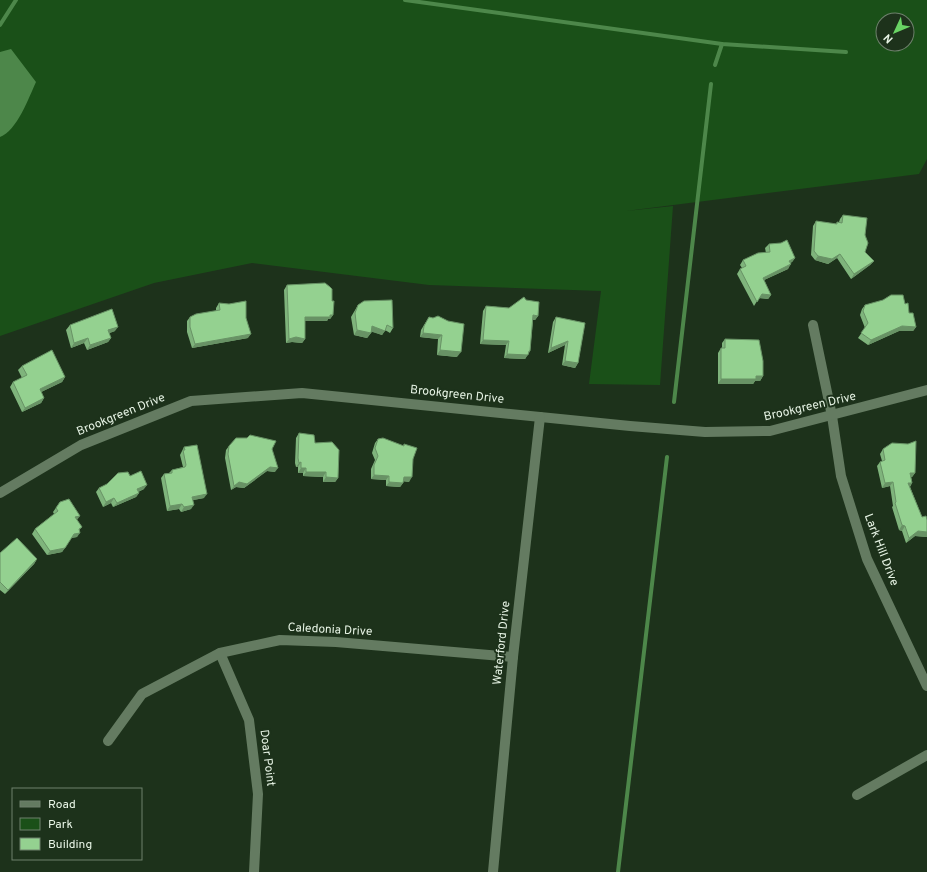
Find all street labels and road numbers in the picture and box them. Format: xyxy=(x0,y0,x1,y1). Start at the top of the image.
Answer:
street label: Brookgreen Drive xyxy=(409,382,505,408)
street label: Brookgreen Drive xyxy=(762,389,858,425)
street label: Brookgreen Drive xyxy=(74,390,168,440)
street label: Lark Hill Drive xyxy=(860,512,902,588)
street label: Waterford Drive xyxy=(490,600,514,686)
street label: Caledonia Drive xyxy=(287,620,373,640)
street label: Doar Point xyxy=(256,729,278,787)

